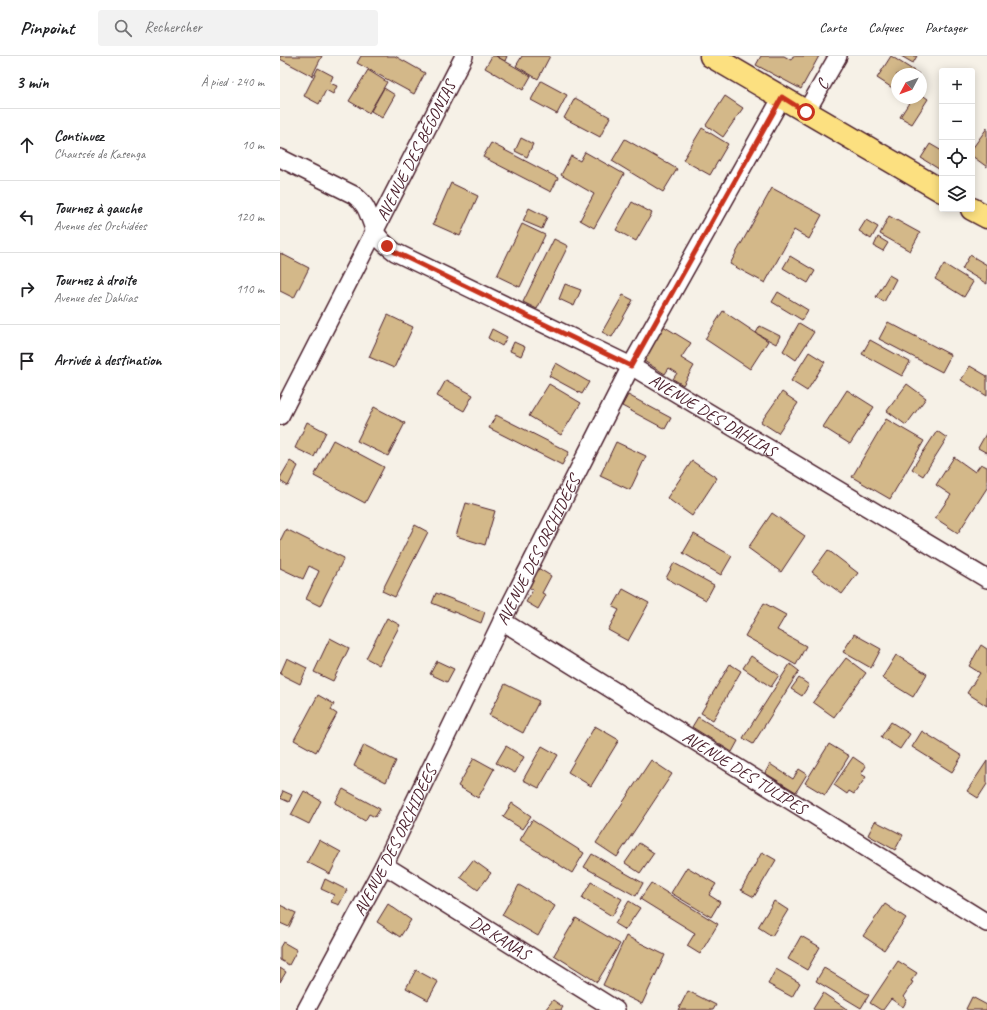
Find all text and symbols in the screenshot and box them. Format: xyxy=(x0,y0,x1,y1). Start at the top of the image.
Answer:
search box xyxy=(98,10,378,46)
text: Pinpoint xyxy=(20,16,74,40)
icon: search xyxy=(112,17,134,39)
text: Rechercher xyxy=(144,18,202,37)
text: Carte xyxy=(819,19,846,36)
text: Calques xyxy=(868,19,903,36)
text: Partager xyxy=(925,19,967,36)
north arrow xyxy=(891,68,927,104)
map controls xyxy=(939,68,975,212)
button: + xyxy=(939,68,975,104)
text: 3 min xyxy=(16,72,49,93)
text: À pied · 240 m xyxy=(201,74,264,90)
street label: C xyxy=(811,74,834,93)
street label: AVENUE DES BÉGONIAS xyxy=(371,75,461,224)
route start xyxy=(797,103,815,121)
button: − xyxy=(939,104,975,140)
text: Continuez xyxy=(54,127,104,146)
icon: ahead xyxy=(16,134,38,156)
text: 10 m xyxy=(242,137,264,153)
button: locate xyxy=(939,140,975,176)
text: Chaussée de Kasenga xyxy=(54,146,145,162)
button: layers xyxy=(939,176,975,212)
text: Tournez à gauche xyxy=(54,199,141,218)
icon: left xyxy=(16,206,38,228)
text: 120 m xyxy=(236,209,264,225)
text: Avenue des Orchidées xyxy=(54,218,146,234)
route end xyxy=(378,237,396,255)
text: Tournez à droite xyxy=(54,271,136,290)
icon: right xyxy=(16,278,38,300)
text: 110 m xyxy=(236,281,264,297)
text: Avenue des Dahlias xyxy=(54,290,137,306)
icon: arrive xyxy=(16,350,38,372)
text: Arrivée à destination xyxy=(54,351,162,370)
street label: AVENUE DES DAHLIAS xyxy=(646,369,782,462)
street label: AVENUE DES ORCHIDÉES xyxy=(491,469,586,628)
street label: AVENUE DES TULIPES xyxy=(679,726,813,820)
street label: AVENUE DES ORCHIDÉES xyxy=(348,759,442,919)
street label: DR KANAS xyxy=(466,911,536,966)

